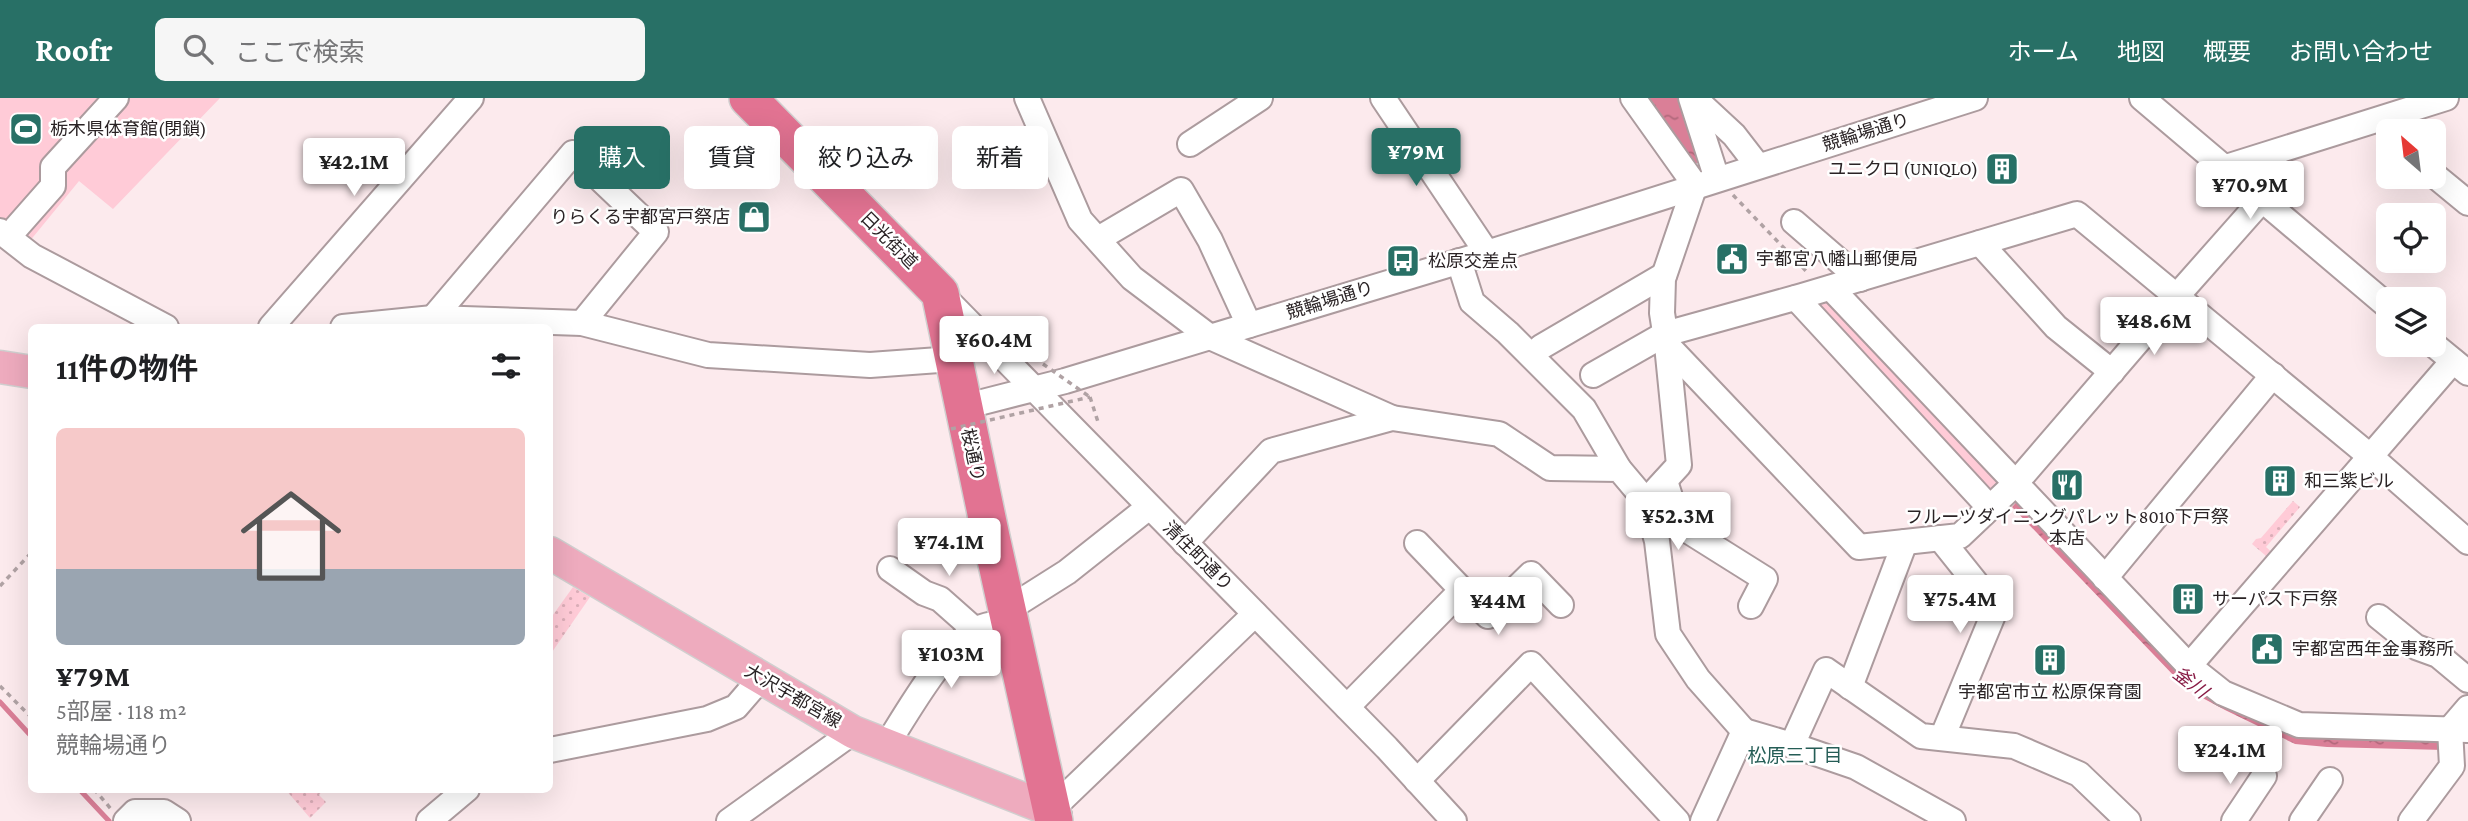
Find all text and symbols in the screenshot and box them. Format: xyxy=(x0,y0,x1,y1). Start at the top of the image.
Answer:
search box xyxy=(155,18,645,81)
icon: search xyxy=(179,30,217,68)
text: Roofr xyxy=(35,31,113,68)
text: ここで検索 xyxy=(235,38,365,67)
text: ホーム xyxy=(2008,38,2079,65)
text: 地図 xyxy=(2117,38,2165,65)
text: 概要 xyxy=(2203,38,2251,65)
text: お問い合わせ xyxy=(2289,38,2433,65)
street label: 競輪場通り xyxy=(1820,109,1912,155)
sports icon: 栃木県体育館(閉鎖) xyxy=(7,110,45,148)
place label: 栃木県体育館(閉鎖) xyxy=(50,119,207,140)
north arrow xyxy=(2376,119,2446,189)
map controls xyxy=(2376,119,2446,357)
chip: 購入 xyxy=(574,126,670,189)
chip: 賃貸 xyxy=(684,126,780,189)
chip: 絞り込み xyxy=(794,126,938,189)
chip: 新着 xyxy=(952,126,1048,189)
pin: ¥79M xyxy=(1375,129,1457,188)
text: ¥79M xyxy=(1388,138,1444,164)
pin: ¥42.1M xyxy=(297,139,411,198)
text: ¥42.1M xyxy=(319,148,389,174)
building icon: ユニクロ (UNIQLO) xyxy=(1983,150,2021,188)
place label: ユニクロ (UNIQLO) xyxy=(1828,159,1978,180)
pin: ¥70.9M xyxy=(2193,162,2307,221)
text: ¥70.9M xyxy=(2212,171,2288,197)
shop icon: りらくる宇都宮戸祭店 xyxy=(735,198,773,236)
button: locate xyxy=(2376,203,2446,273)
place label: りらくる宇都宮戸祭店 xyxy=(550,207,730,227)
street label: 日光街道 xyxy=(856,207,922,273)
public building icon: 宇都宮八幡山郵便局 xyxy=(1713,240,1751,278)
bus stop icon: 松原交差点 xyxy=(1384,242,1422,280)
place label: 宇都宮八幡山郵便局 xyxy=(1756,249,1918,269)
place label: 松原交差点 xyxy=(1428,251,1518,271)
street label: 競輪場通り xyxy=(1284,277,1376,323)
button: layers xyxy=(2376,287,2446,357)
pin: ¥48.6M xyxy=(2097,298,2211,357)
text: ¥48.6M xyxy=(2116,307,2192,333)
pin: ¥60.4M xyxy=(937,316,1051,376)
text: ¥60.4M xyxy=(956,326,1033,352)
icon: filters xyxy=(487,347,525,385)
text: 11件の物件 xyxy=(56,352,198,385)
street label: 桜通り xyxy=(958,427,988,483)
building icon: 和三紫ビル xyxy=(2261,462,2299,500)
restaurant icon: フルーツダイニングパレット8010下戸祭 本店 xyxy=(2048,466,2086,504)
place label: 和三紫ビル xyxy=(2304,471,2394,491)
icon: home xyxy=(228,473,354,599)
pin: ¥52.3M xyxy=(1621,492,1735,552)
text: ¥52.3M xyxy=(1642,502,1714,528)
place label: フルーツダイニングパレット8010下戸祭 本店 xyxy=(1905,507,2229,548)
street label: 清住町通り xyxy=(1159,517,1237,595)
pin: ¥74.1M xyxy=(892,518,1006,578)
text: ¥74.1M xyxy=(914,528,984,554)
pin: ¥75.4M xyxy=(1903,575,2017,635)
pin: ¥44M xyxy=(1457,578,1539,637)
building icon: サーパス下戸祭 xyxy=(2169,580,2207,618)
text: ¥75.4M xyxy=(1923,585,1997,611)
text: ¥44M xyxy=(1470,587,1526,613)
place label: サーパス下戸祭 xyxy=(2212,589,2338,609)
pin: ¥103M xyxy=(902,630,1000,690)
public building icon: 宇都宮西年金事務所 xyxy=(2248,630,2286,668)
place label: 宇都宮西年金事務所 xyxy=(2292,639,2454,659)
text: ¥103M xyxy=(918,640,984,666)
building icon: 宇都宮市立 松原保育園 xyxy=(2031,641,2069,679)
text: ¥79M xyxy=(56,659,130,692)
street label: 大沢宇都宮線 xyxy=(741,660,845,732)
water label: 釜川 xyxy=(2169,662,2214,704)
place label: 宇都宮市立 松原保育園 xyxy=(1958,682,2142,702)
text: 5部屋 · 118 m² xyxy=(56,698,186,724)
pin: ¥24.1M xyxy=(2173,726,2287,786)
text: 競輪場通り xyxy=(56,732,171,758)
text: ¥24.1M xyxy=(2194,736,2266,762)
district label: 松原三丁目 xyxy=(1747,745,1843,766)

